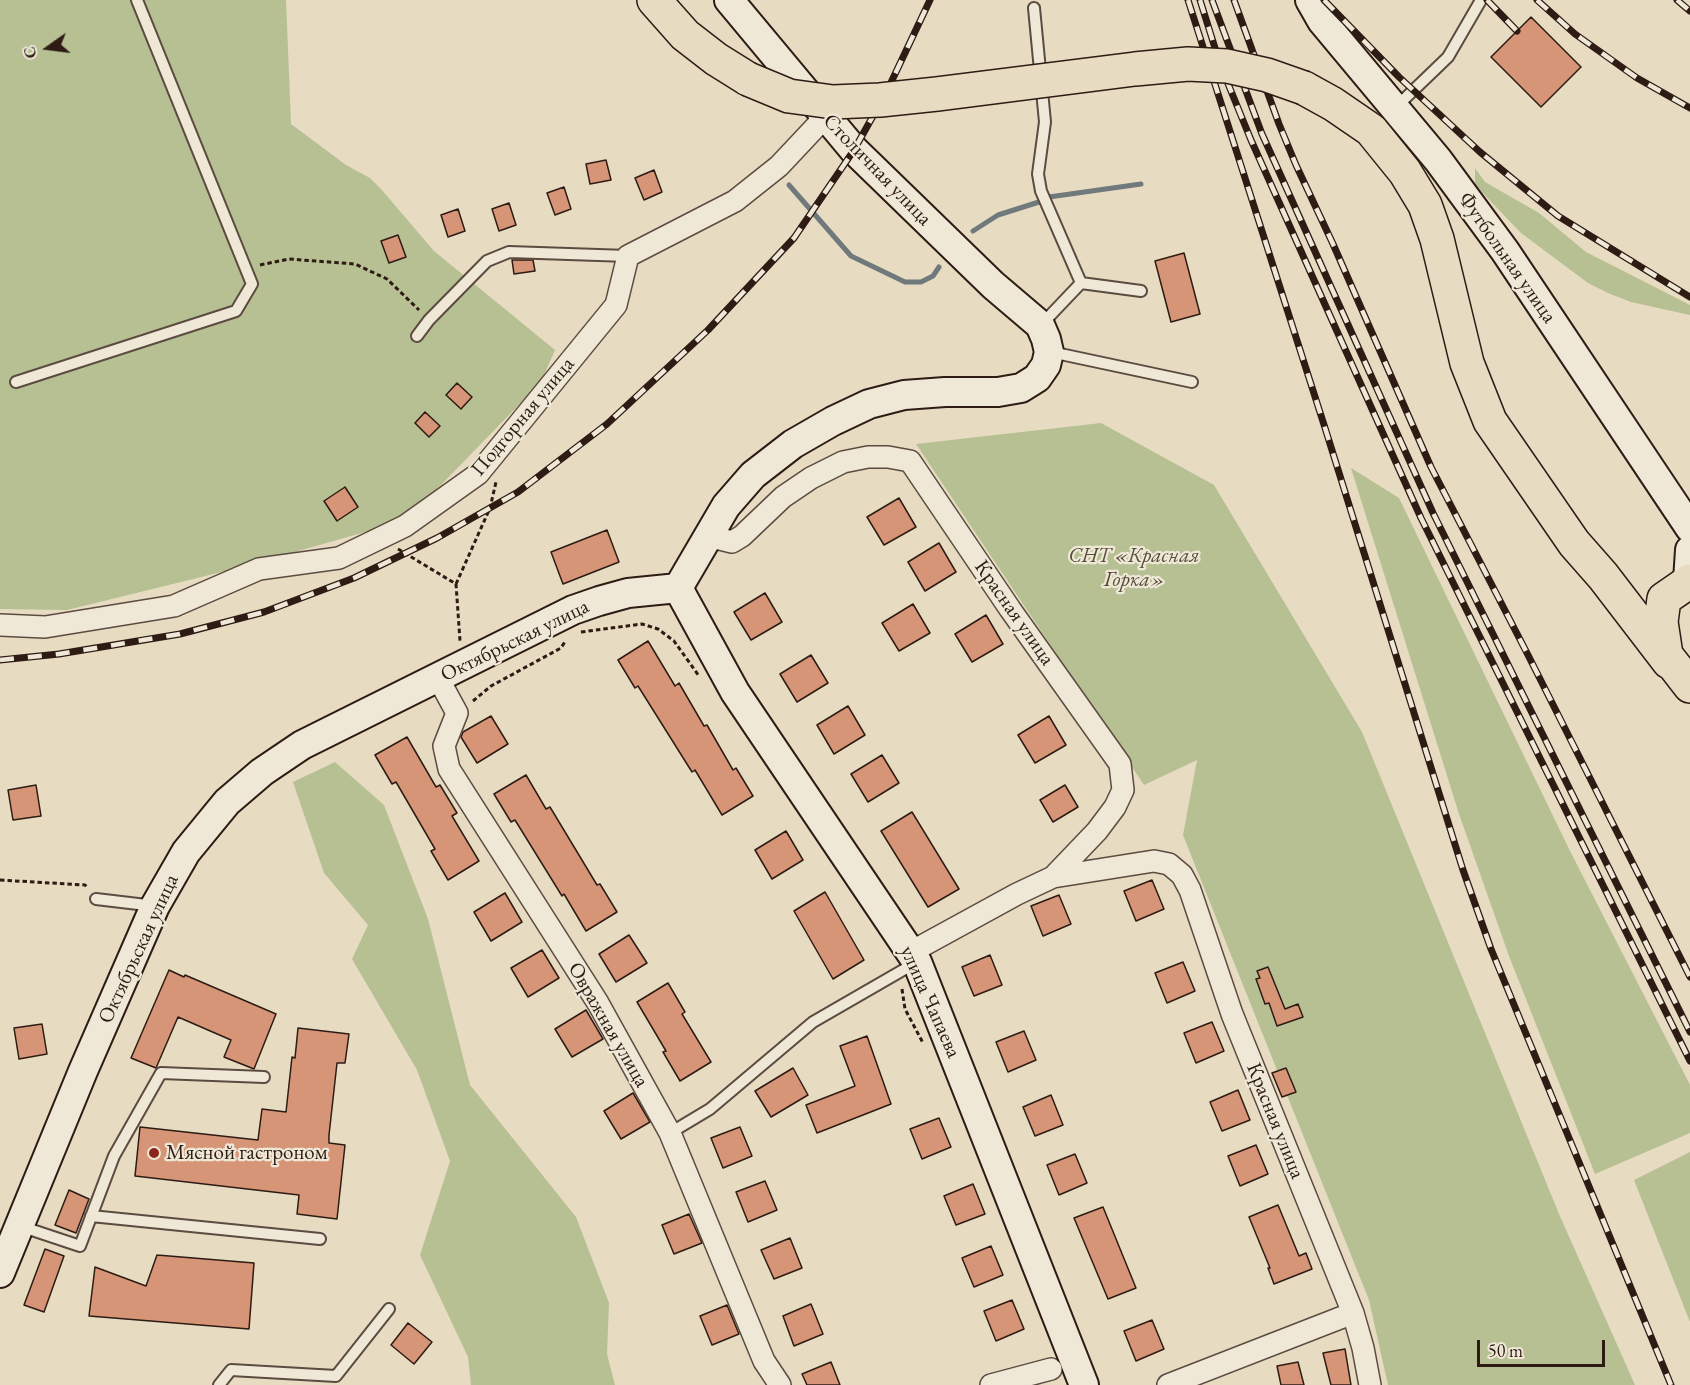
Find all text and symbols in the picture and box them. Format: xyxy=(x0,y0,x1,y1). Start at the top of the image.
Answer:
north arrow xyxy=(18,18,78,78)
text: С xyxy=(18,44,42,61)
street label: Столичная улица xyxy=(817,109,937,231)
street label: Футбольная улица xyxy=(1453,188,1561,328)
street label: Подгорная улица xyxy=(466,352,580,482)
park label: СНТ «Красная Горка» xyxy=(1068,543,1200,593)
street label: Красная улица xyxy=(968,555,1060,671)
street label: Октябрьская улица xyxy=(437,594,593,688)
street label: Октябрьская улица xyxy=(93,870,185,1028)
street label: улица Чапаева xyxy=(894,942,966,1062)
street label: Овражная улица xyxy=(562,958,654,1092)
street label: Красная улица xyxy=(1240,1059,1310,1183)
place label: Мясной гастроном xyxy=(166,1140,328,1166)
marker: Мясной гастроном xyxy=(147,1146,161,1160)
scale bar xyxy=(1480,1328,1608,1366)
text: 50 m xyxy=(1488,1339,1523,1362)

